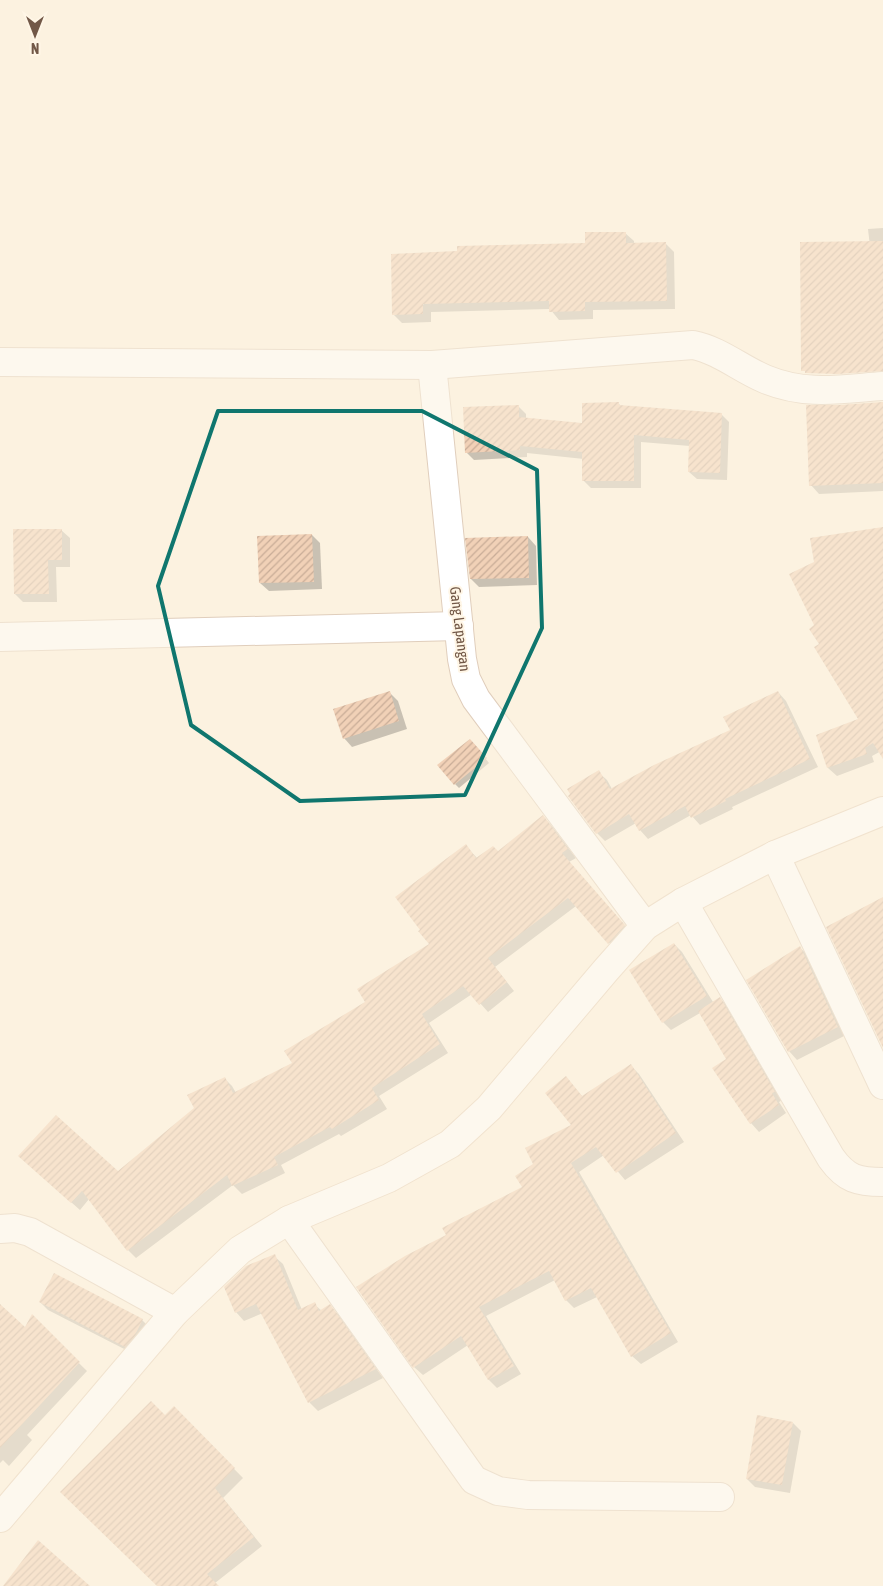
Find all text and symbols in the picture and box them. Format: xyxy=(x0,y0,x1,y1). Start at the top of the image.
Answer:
north arrow xyxy=(10,10,60,60)
text: N xyxy=(31,40,39,56)
street label: Gang Lapangan xyxy=(447,586,474,672)

